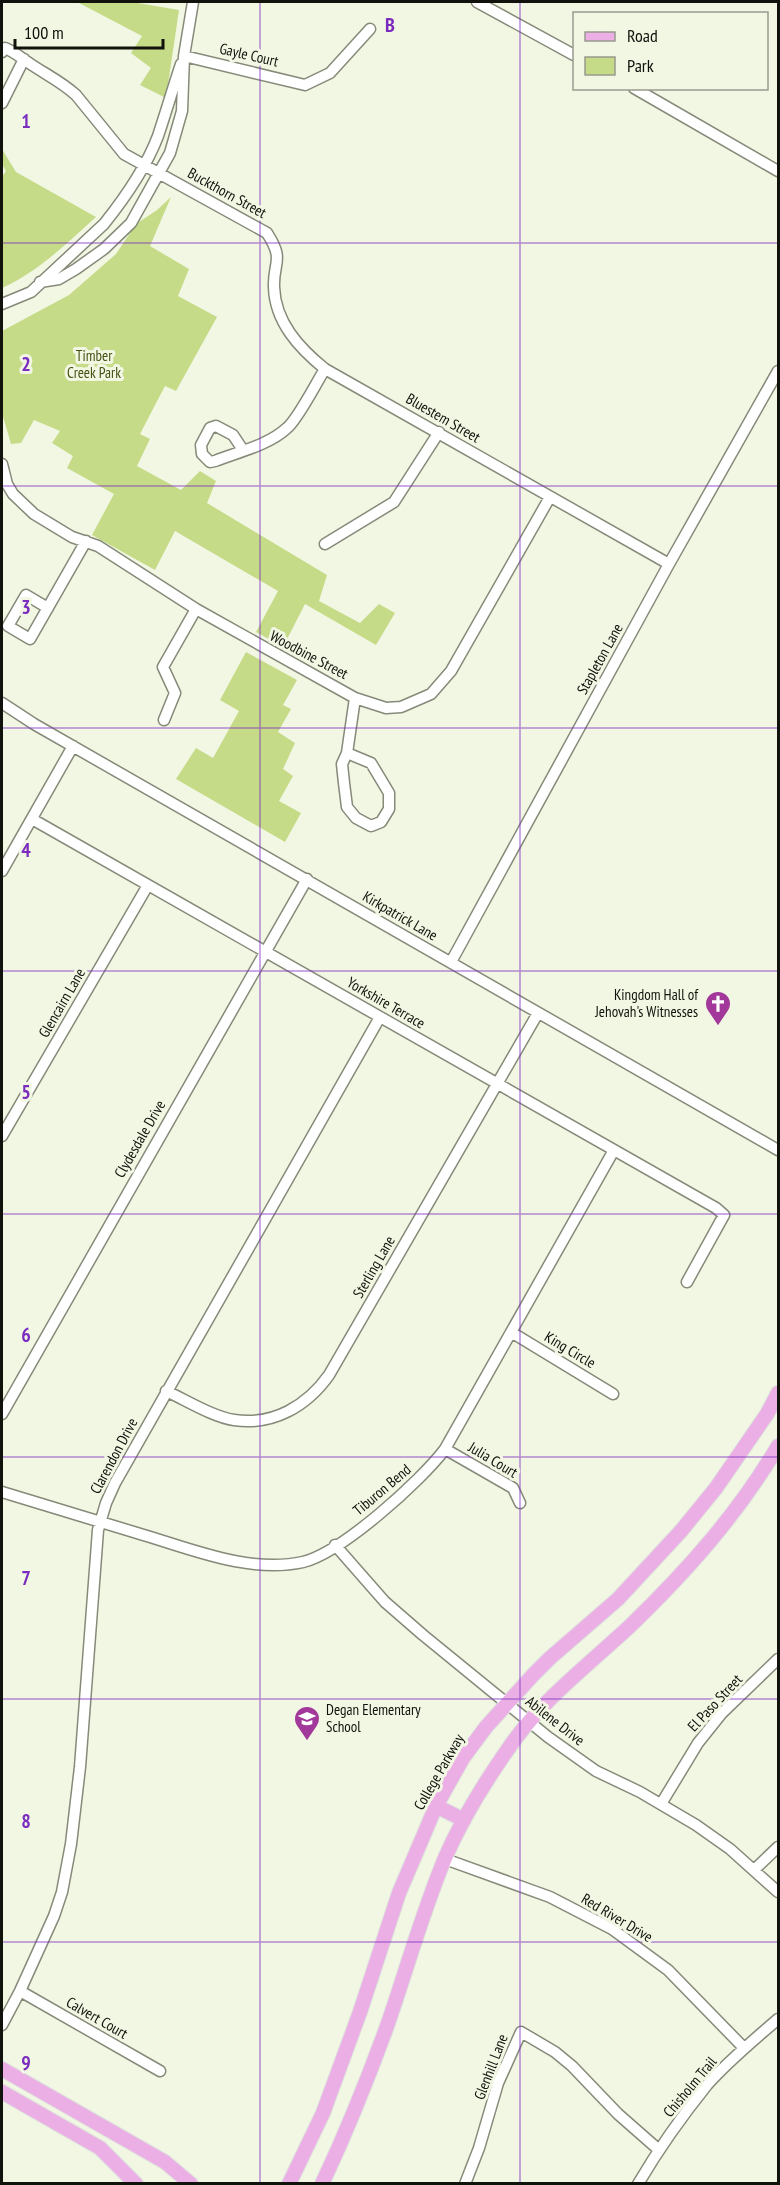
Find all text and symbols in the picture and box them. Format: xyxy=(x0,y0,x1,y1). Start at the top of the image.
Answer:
scale bar xyxy=(15,12,164,50)
text: B xyxy=(385,12,395,38)
legend xyxy=(573,12,768,90)
text: 100 m xyxy=(24,21,64,44)
text: Road xyxy=(627,24,658,47)
street label: Gayle Court xyxy=(218,39,280,71)
text: Park xyxy=(627,54,654,77)
text: 1 xyxy=(21,108,31,134)
street label: Buckthorn Street xyxy=(185,163,270,222)
park label: Timber Creek Park xyxy=(67,346,121,382)
text: 2 xyxy=(21,351,31,377)
street label: Bluestem Street xyxy=(403,389,484,446)
text: 3 xyxy=(21,594,31,620)
street label: Stapleton Lane xyxy=(572,620,627,697)
street label: Woodbine Street xyxy=(267,626,352,683)
text: 4 xyxy=(21,837,31,863)
street label: Kirkpatrick Lane xyxy=(359,886,441,945)
street label: Glencairn Lane xyxy=(34,965,89,1041)
street label: Yorkshire Terrace xyxy=(344,973,429,1033)
place label: Kingdom Hall of Jehovah's Witnesses xyxy=(594,985,699,1021)
church icon: Kingdom Hall of Jehovah's Witnesses xyxy=(703,989,733,1027)
text: 5 xyxy=(21,1079,31,1105)
street label: Clydesdale Drive xyxy=(110,1097,169,1181)
street label: Sterling Lane xyxy=(348,1232,399,1301)
text: 6 xyxy=(21,1322,31,1348)
street label: King Circle xyxy=(541,1327,599,1372)
street label: Clarendon Drive xyxy=(86,1415,141,1497)
street label: Julia Court xyxy=(464,1437,521,1482)
street label: Tiburon Bend xyxy=(349,1460,414,1519)
text: 7 xyxy=(21,1565,31,1591)
street label: El Paso Street xyxy=(683,1670,746,1735)
street label: Abilene Drive xyxy=(522,1692,589,1750)
place label: Degan Elementary School xyxy=(326,1700,421,1736)
school or university icon: Degan Elementary School xyxy=(292,1704,322,1742)
street label: College Parkway xyxy=(409,1730,468,1813)
text: 8 xyxy=(21,1808,31,1834)
street label: Red River Drive xyxy=(578,1889,656,1946)
street label: Calvert Court xyxy=(63,1992,131,2043)
street label: Glenhill Lane xyxy=(469,2031,512,2102)
text: 9 xyxy=(21,2050,31,2076)
street label: Chisholm Trail xyxy=(659,2052,721,2121)

